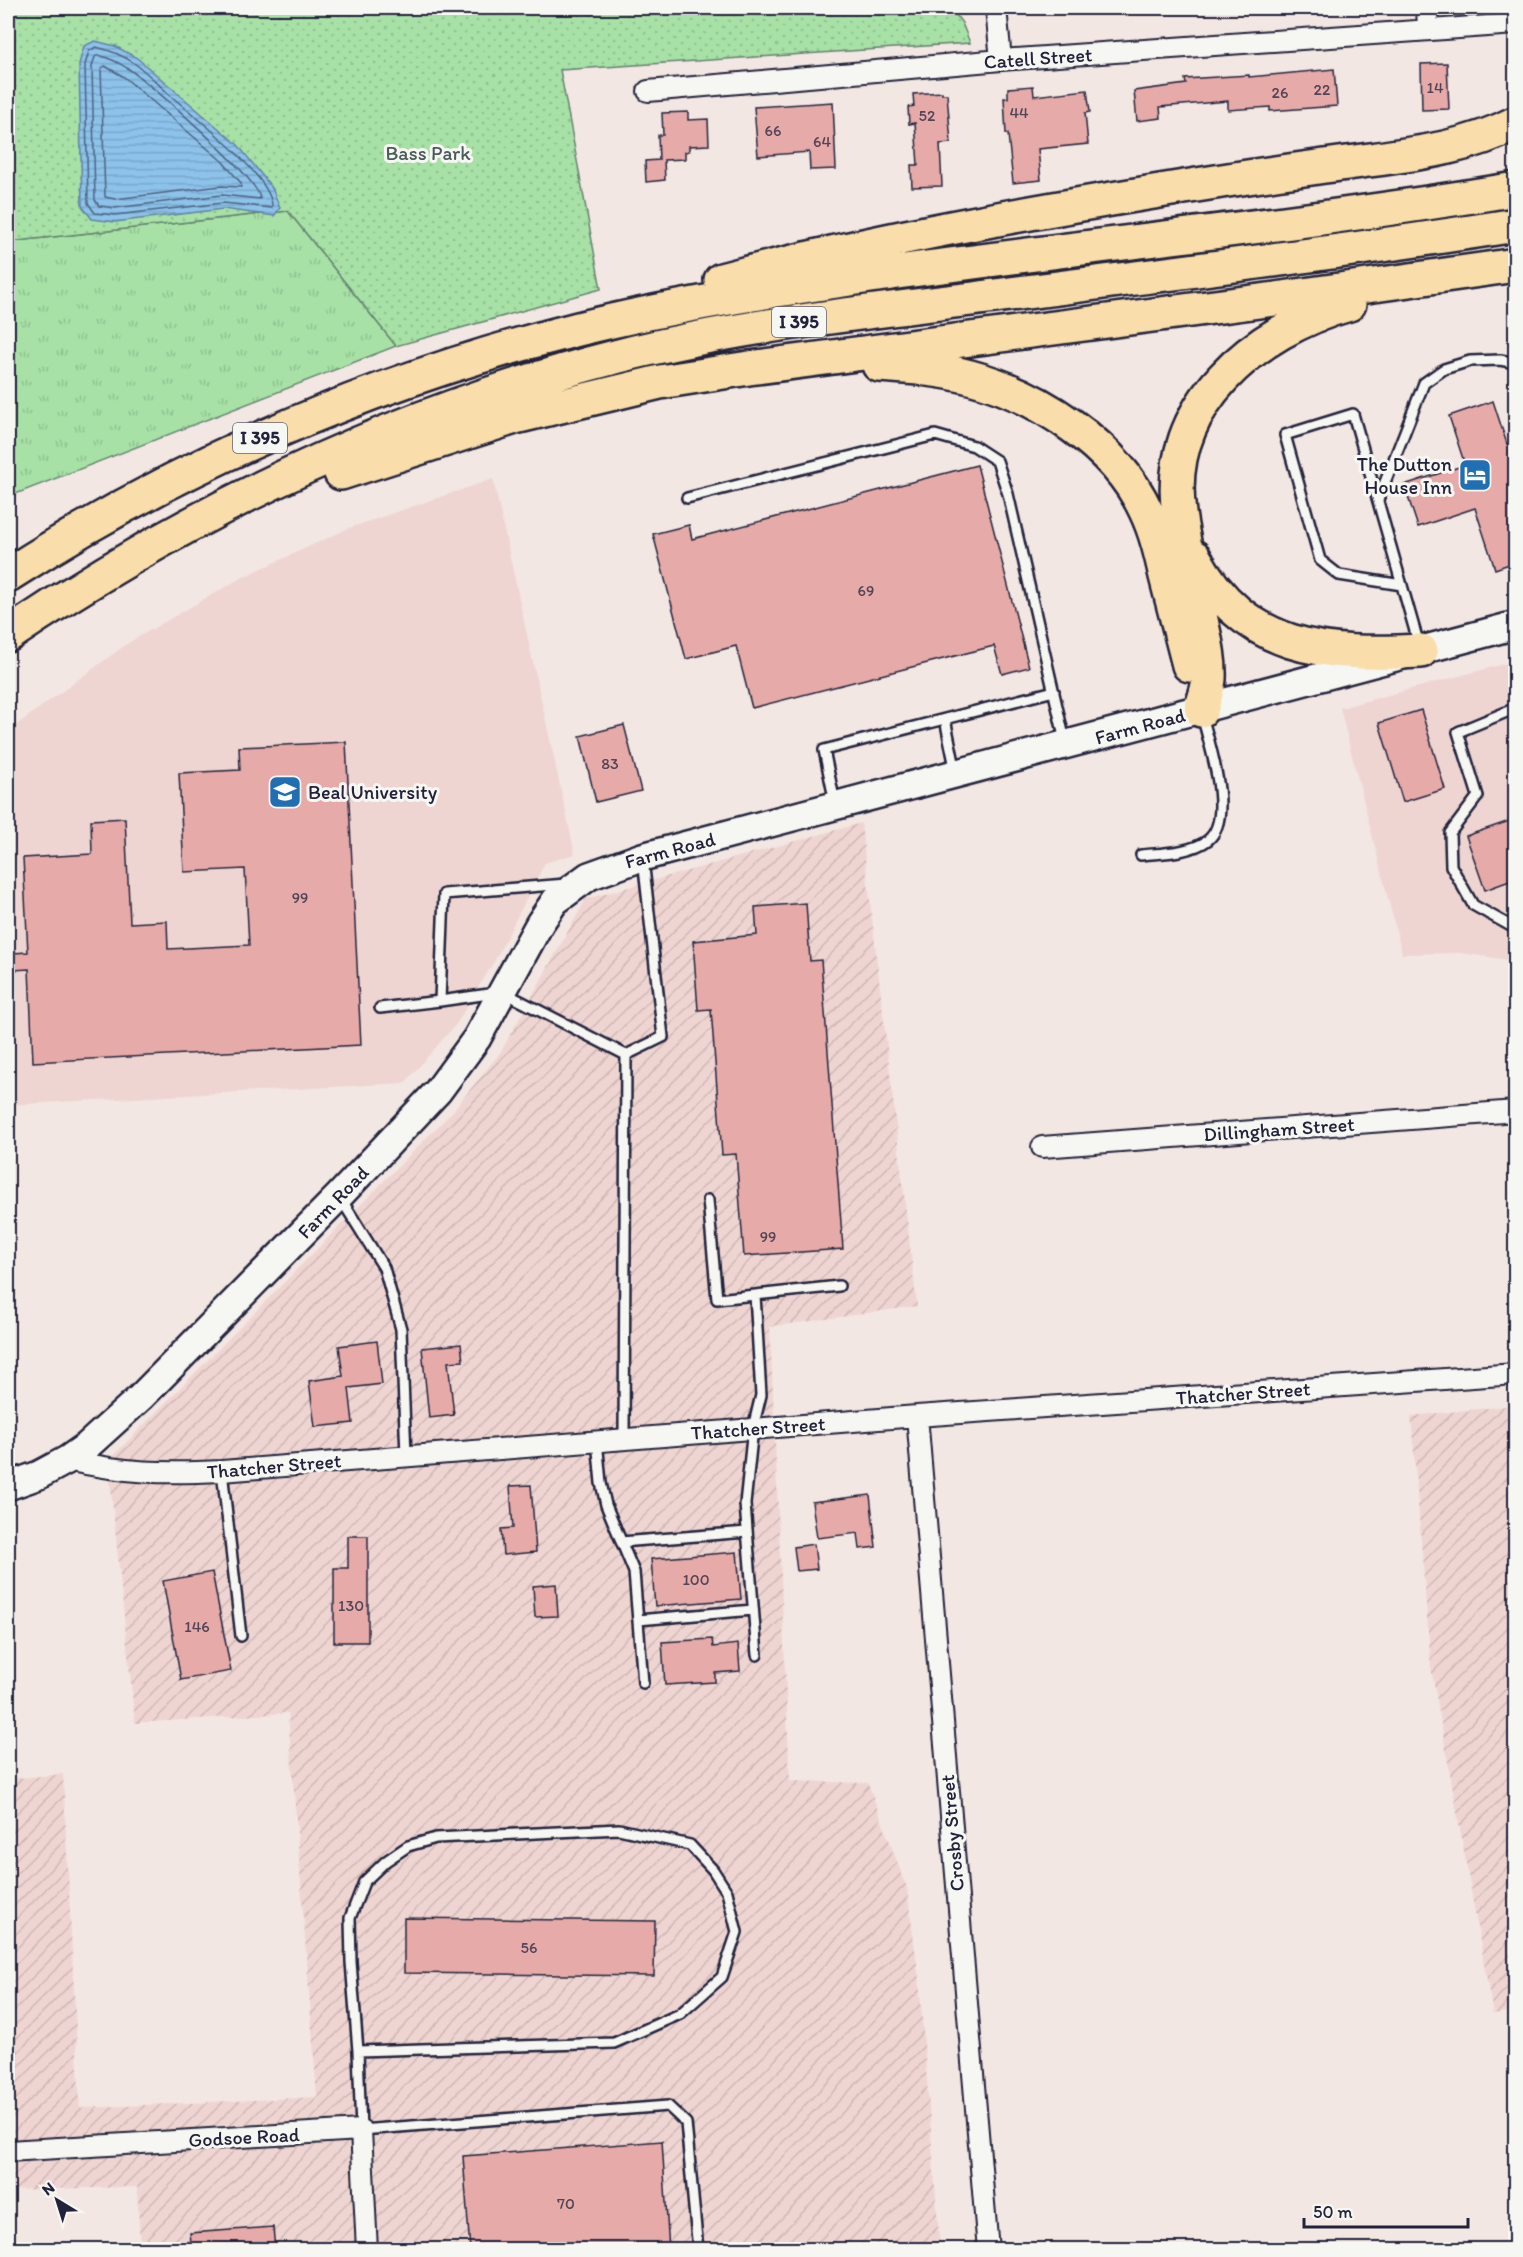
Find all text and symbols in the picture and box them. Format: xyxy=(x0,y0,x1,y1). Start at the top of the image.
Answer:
street label: Catell Street xyxy=(983,42,1093,74)
house number: 14 xyxy=(1426,78,1444,97)
house number: 22 xyxy=(1314,80,1331,99)
house number: 26 xyxy=(1272,83,1288,102)
house number: 44 xyxy=(1009,103,1029,122)
house number: 52 xyxy=(919,106,936,125)
house number: 66 xyxy=(765,121,781,140)
house number: 64 xyxy=(813,132,831,151)
park label: Bass Park xyxy=(385,141,471,165)
road number: I 395 xyxy=(772,307,826,337)
road number: I 395 xyxy=(233,423,287,453)
place label: The Dutton House Inn xyxy=(1357,452,1452,499)
hotel icon: The Dutton House Inn xyxy=(1457,457,1493,493)
house number: 69 xyxy=(858,581,874,600)
street label: Farm Road xyxy=(1092,702,1188,750)
house number: 83 xyxy=(601,754,619,773)
school or university icon: Beal University xyxy=(267,774,303,810)
place label: Beal University xyxy=(308,780,438,804)
street label: Farm Road xyxy=(622,826,718,874)
house number: 99 xyxy=(292,888,308,907)
street label: Dillingham Street xyxy=(1203,1112,1355,1146)
street label: Farm Road xyxy=(292,1160,374,1244)
house number: 99 xyxy=(760,1227,776,1246)
street label: Thatcher Street xyxy=(1175,1376,1312,1410)
street label: Thatcher Street xyxy=(690,1411,827,1445)
street label: Thatcher Street xyxy=(206,1448,343,1484)
house number: 100 xyxy=(682,1570,710,1589)
house number: 130 xyxy=(338,1596,364,1615)
house number: 146 xyxy=(184,1617,210,1636)
street label: Crosby Street xyxy=(935,1774,969,1892)
house number: 56 xyxy=(521,1938,537,1957)
street label: Godsoe Road xyxy=(188,2122,300,2152)
north arrow xyxy=(27,2170,87,2230)
text: N xyxy=(38,2178,58,2199)
scale bar xyxy=(1304,2191,1468,2229)
house number: 70 xyxy=(557,2194,575,2213)
text: 50 m xyxy=(1313,2201,1353,2223)

